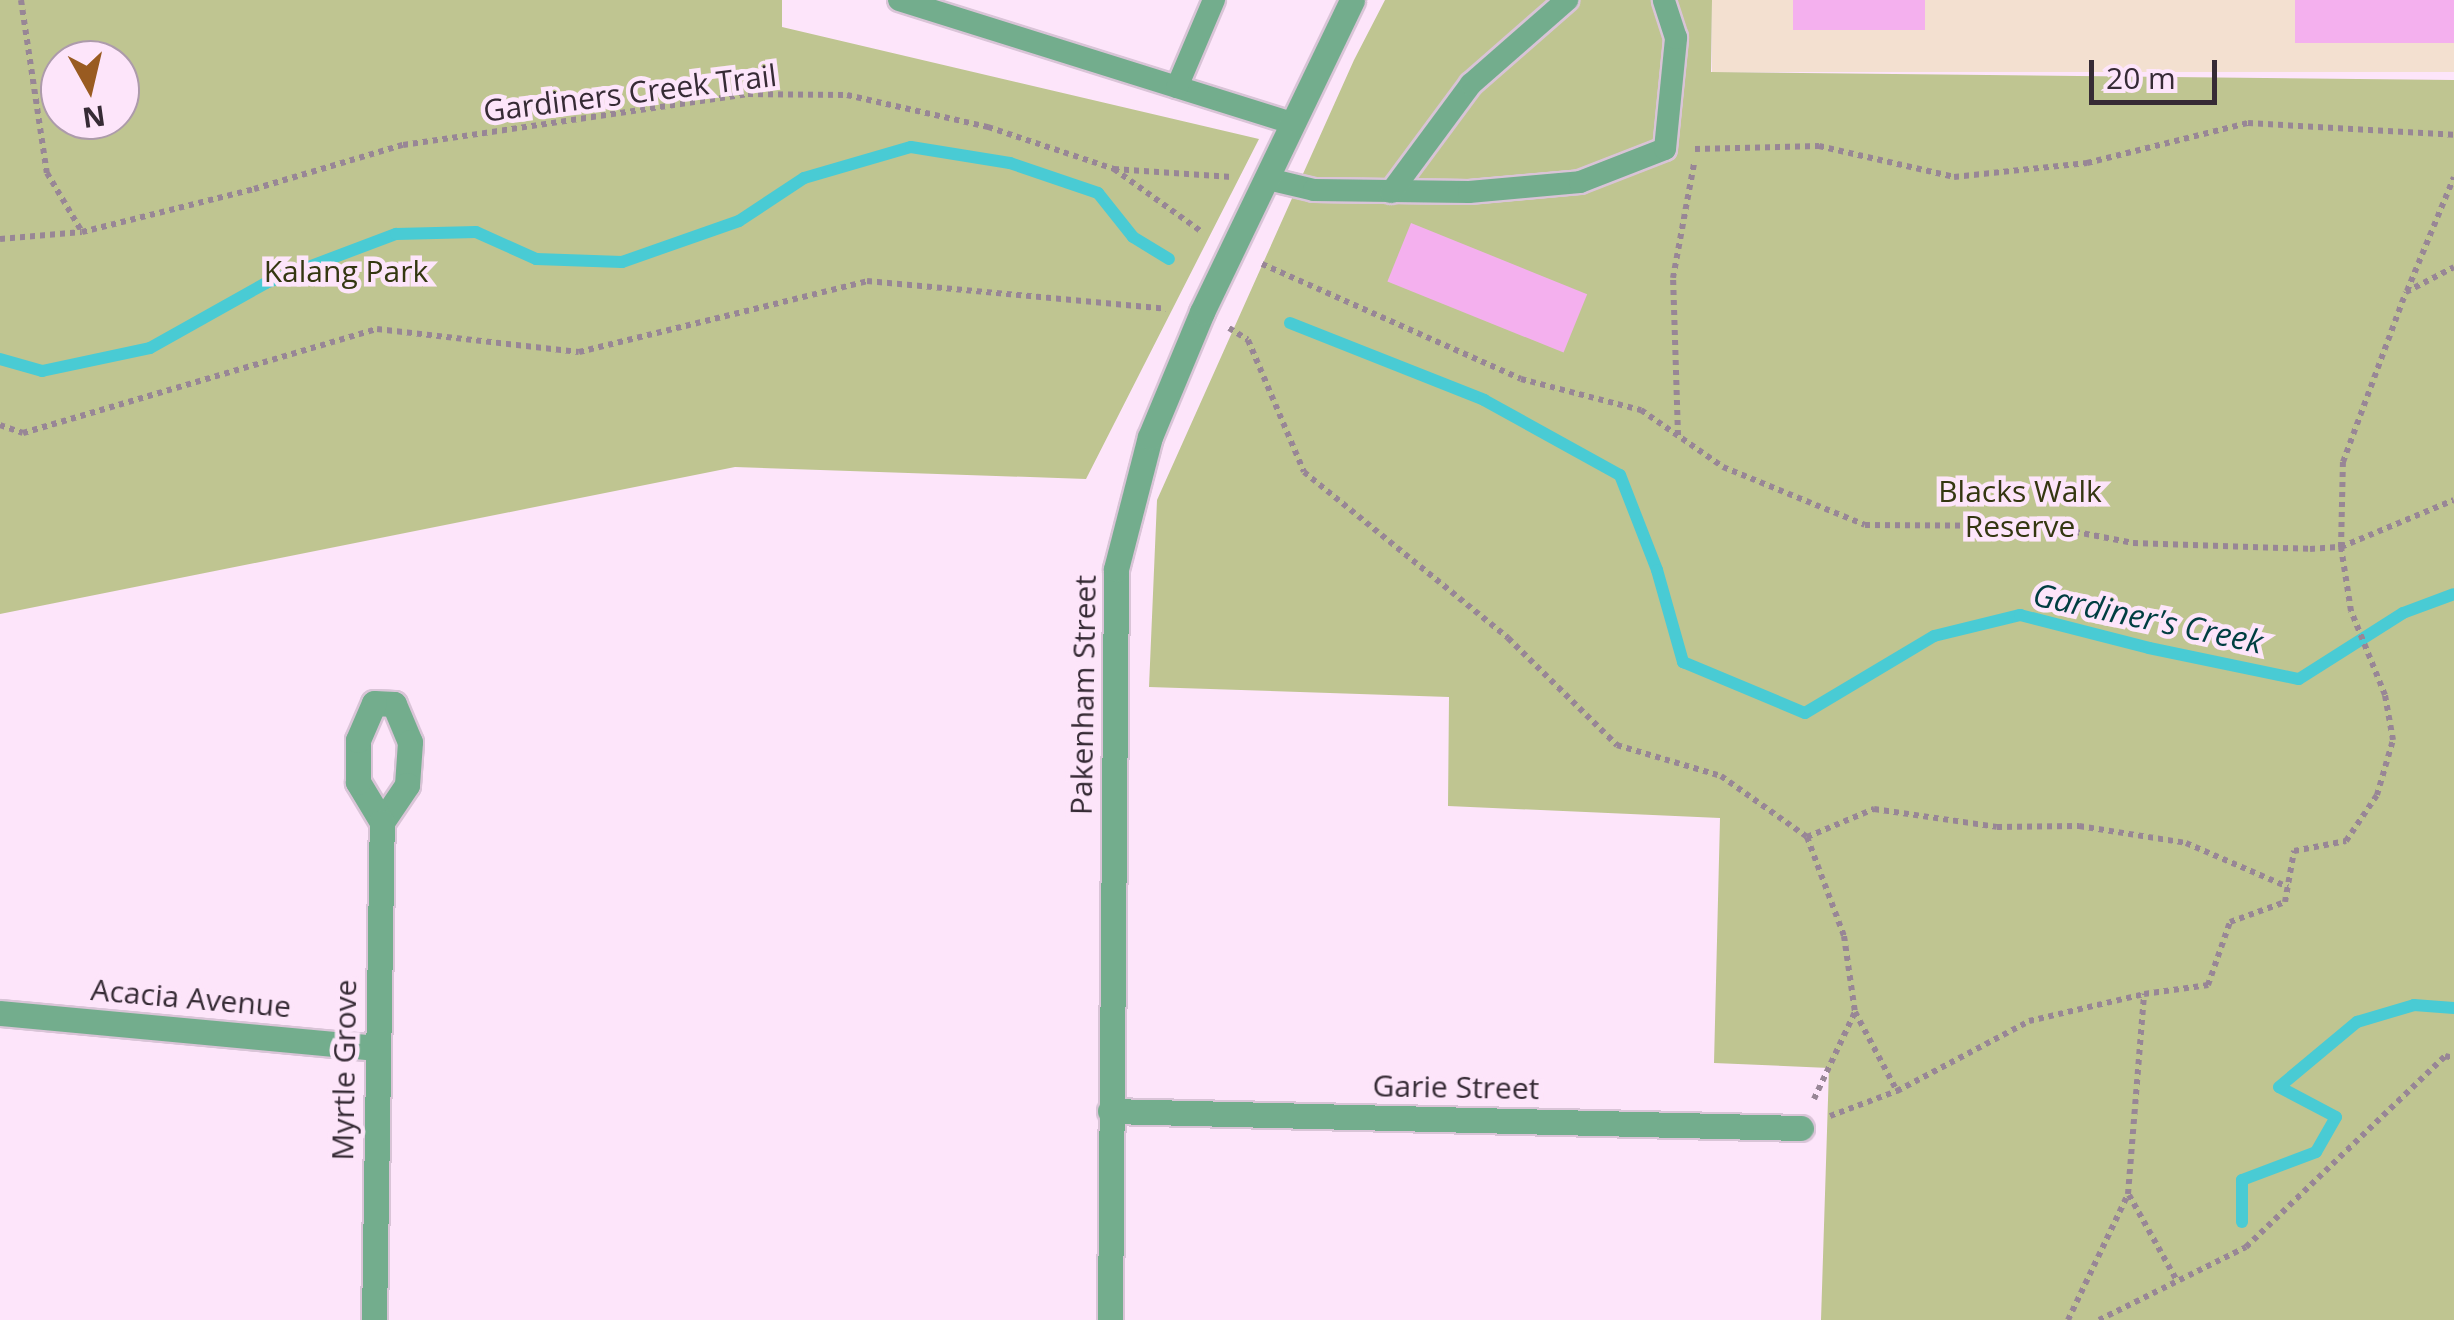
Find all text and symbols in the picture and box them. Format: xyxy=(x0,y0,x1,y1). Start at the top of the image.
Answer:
north arrow xyxy=(40,40,140,140)
scale bar xyxy=(2094,40,2222,102)
street label: Gardiners Creek Trail xyxy=(481,57,779,129)
text: 20 m xyxy=(2106,57,2176,98)
text: N xyxy=(80,97,108,138)
park label: Kalang Park xyxy=(264,253,428,289)
park label: Blacks Walk Reserve xyxy=(1938,473,2102,544)
street label: Pakenham Street xyxy=(1063,575,1103,815)
water label: Gardiner's Creek xyxy=(2030,575,2266,661)
street label: Acacia Avenue xyxy=(89,971,293,1025)
street label: Myrtle Grove xyxy=(324,979,364,1161)
street label: Garie Street xyxy=(1372,1068,1540,1106)

